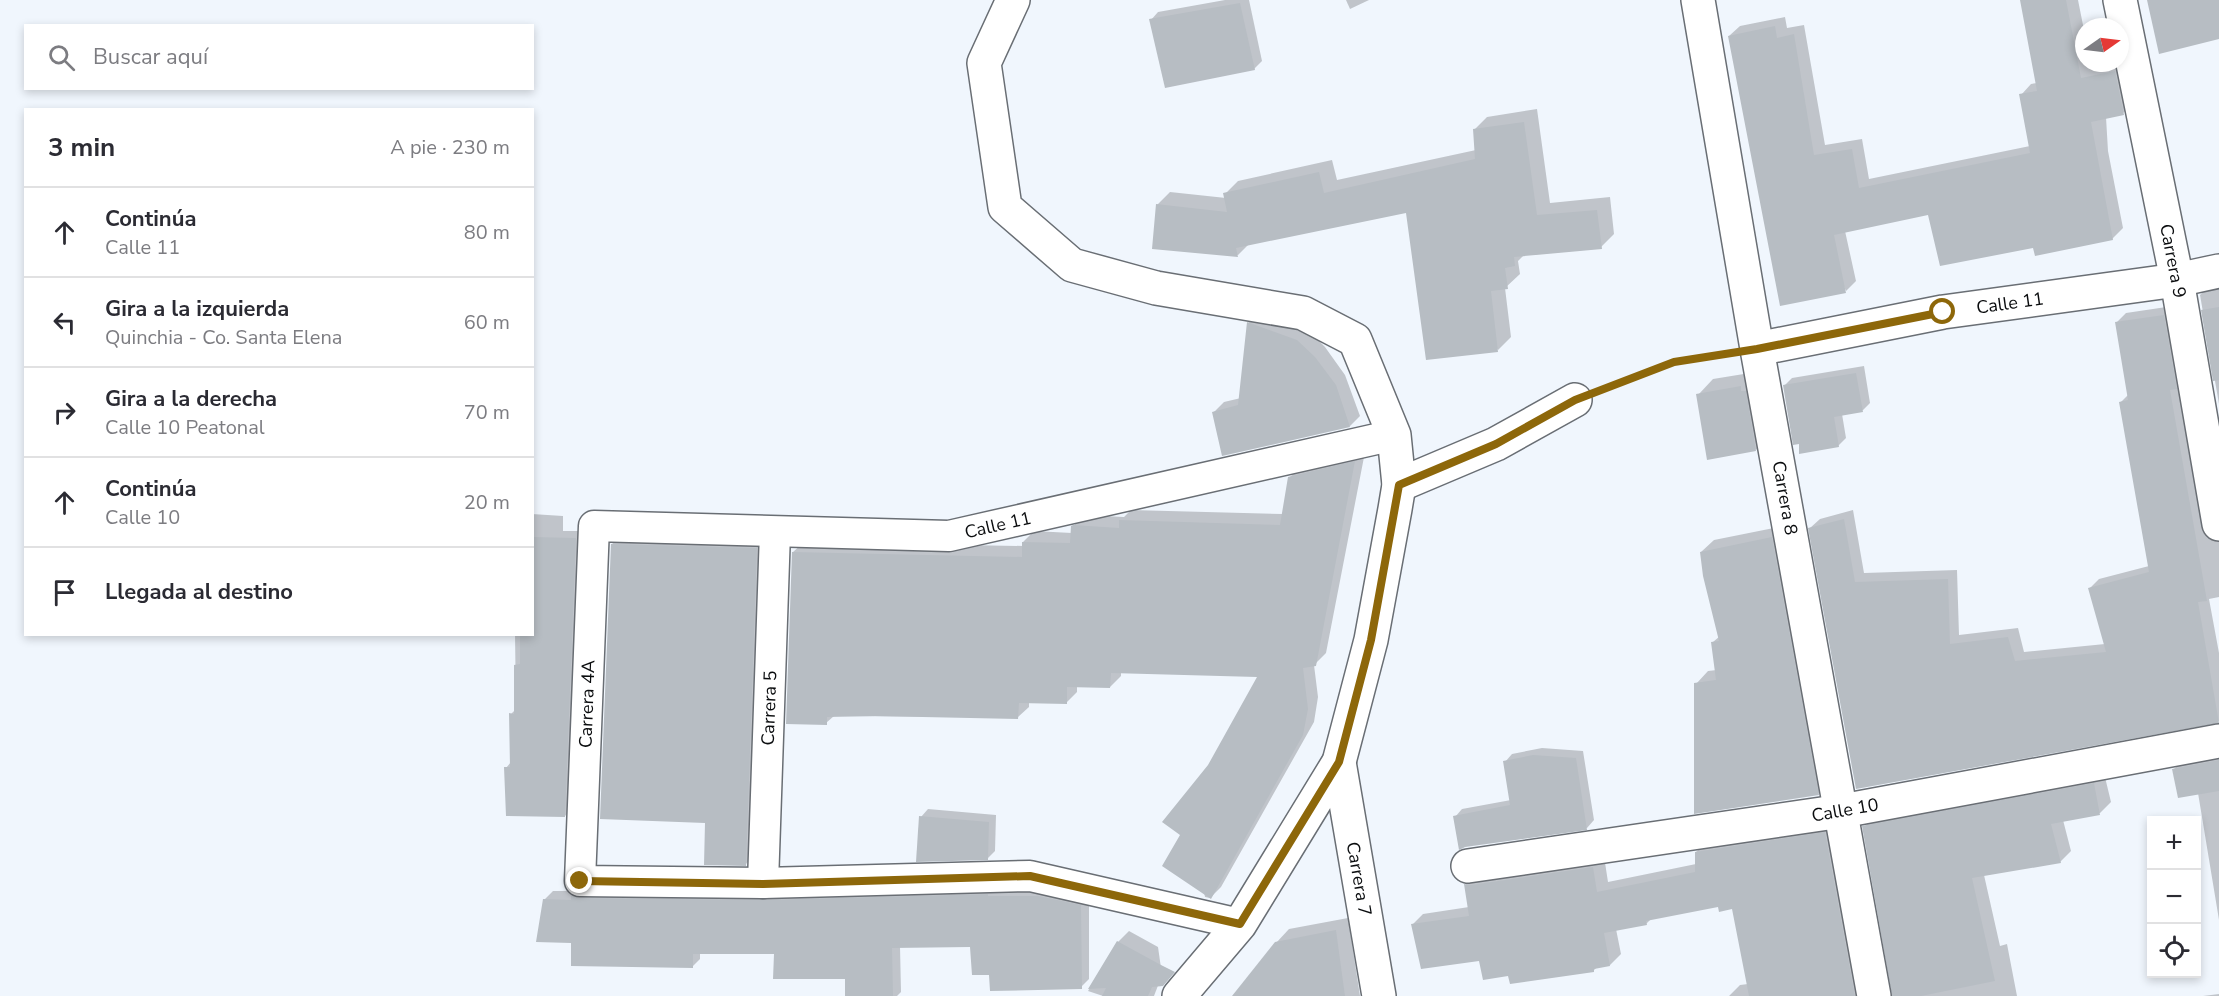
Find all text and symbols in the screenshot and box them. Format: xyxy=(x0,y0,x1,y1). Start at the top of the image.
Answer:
north arrow xyxy=(2075,18,2129,72)
search box xyxy=(24,24,534,90)
icon: search xyxy=(45,41,78,74)
text: Buscar aquí xyxy=(93,42,208,72)
text: 3 min xyxy=(48,130,115,165)
text: A pie · 230 m xyxy=(390,134,510,161)
text: Continúa xyxy=(105,204,196,234)
icon: ahead xyxy=(48,216,81,249)
text: 80 m xyxy=(464,219,510,246)
street label: Carrera 9 xyxy=(2154,222,2192,300)
text: Calle 11 xyxy=(105,234,180,261)
street label: Calle 11 xyxy=(1975,286,2045,320)
text: Gira a la izquierda xyxy=(105,294,289,324)
route start xyxy=(1929,298,1955,324)
icon: left xyxy=(48,306,81,339)
text: 60 m xyxy=(464,309,510,336)
text: Quinchia - Co. Santa Elena xyxy=(105,324,342,351)
text: Gira a la derecha xyxy=(105,384,277,414)
icon: right xyxy=(48,396,81,429)
text: 70 m xyxy=(464,399,510,426)
text: Calle 10 Peatonal xyxy=(105,414,265,441)
street label: Carrera 8 xyxy=(1767,459,1803,537)
text: Continúa xyxy=(105,474,196,504)
icon: ahead xyxy=(48,486,81,519)
text: 20 m xyxy=(464,489,510,516)
text: Calle 10 xyxy=(105,504,180,531)
street label: Calle 11 xyxy=(962,506,1034,544)
icon: arrive xyxy=(48,576,81,609)
text: Llegada al destino xyxy=(105,577,293,607)
street label: Carrera 4A xyxy=(573,660,601,748)
street label: Carrera 5 xyxy=(756,670,782,746)
street label: Calle 10 xyxy=(1810,792,1880,828)
map controls xyxy=(2147,816,2201,978)
button: + xyxy=(2147,816,2201,870)
street label: Carrera 7 xyxy=(1341,840,1377,918)
route end xyxy=(566,867,592,893)
button: − xyxy=(2147,870,2201,924)
button: locate xyxy=(2147,924,2201,978)

